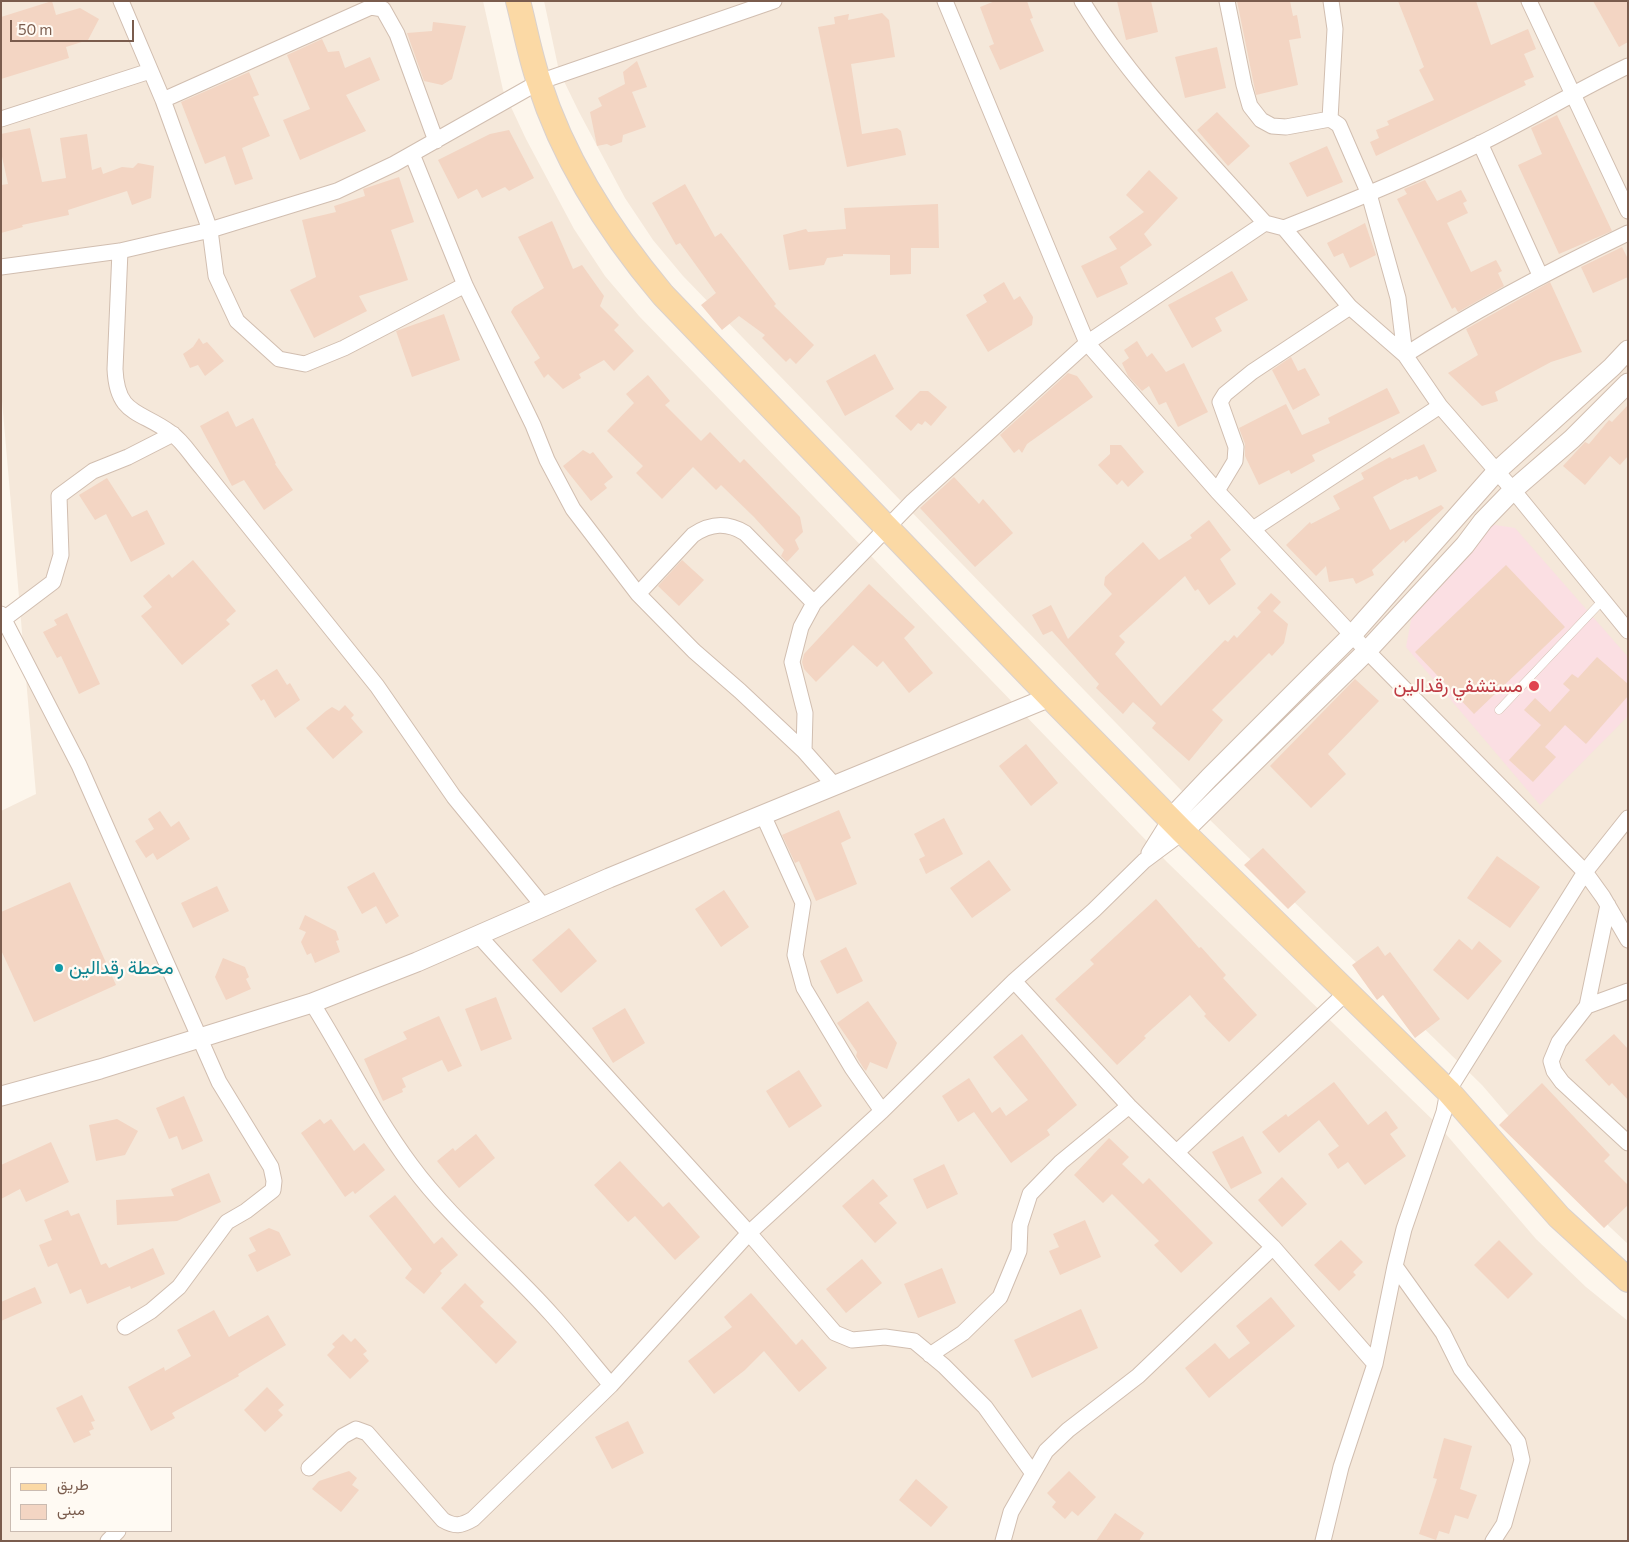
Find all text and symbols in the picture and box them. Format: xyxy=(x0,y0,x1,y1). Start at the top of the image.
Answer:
scale bar xyxy=(12,10,136,42)
text: 50 m xyxy=(18,20,52,38)
place label: مستشفي رقدالين xyxy=(1393,675,1523,697)
marker: مستشفي رقدالين xyxy=(1527,679,1541,693)
place label: محطة رقدالين xyxy=(69,957,174,979)
marker: محطة رقدالين xyxy=(53,962,65,974)
legend xyxy=(10,1467,172,1532)
text: طريق xyxy=(57,1475,89,1493)
text: مبنى xyxy=(57,1500,85,1518)

